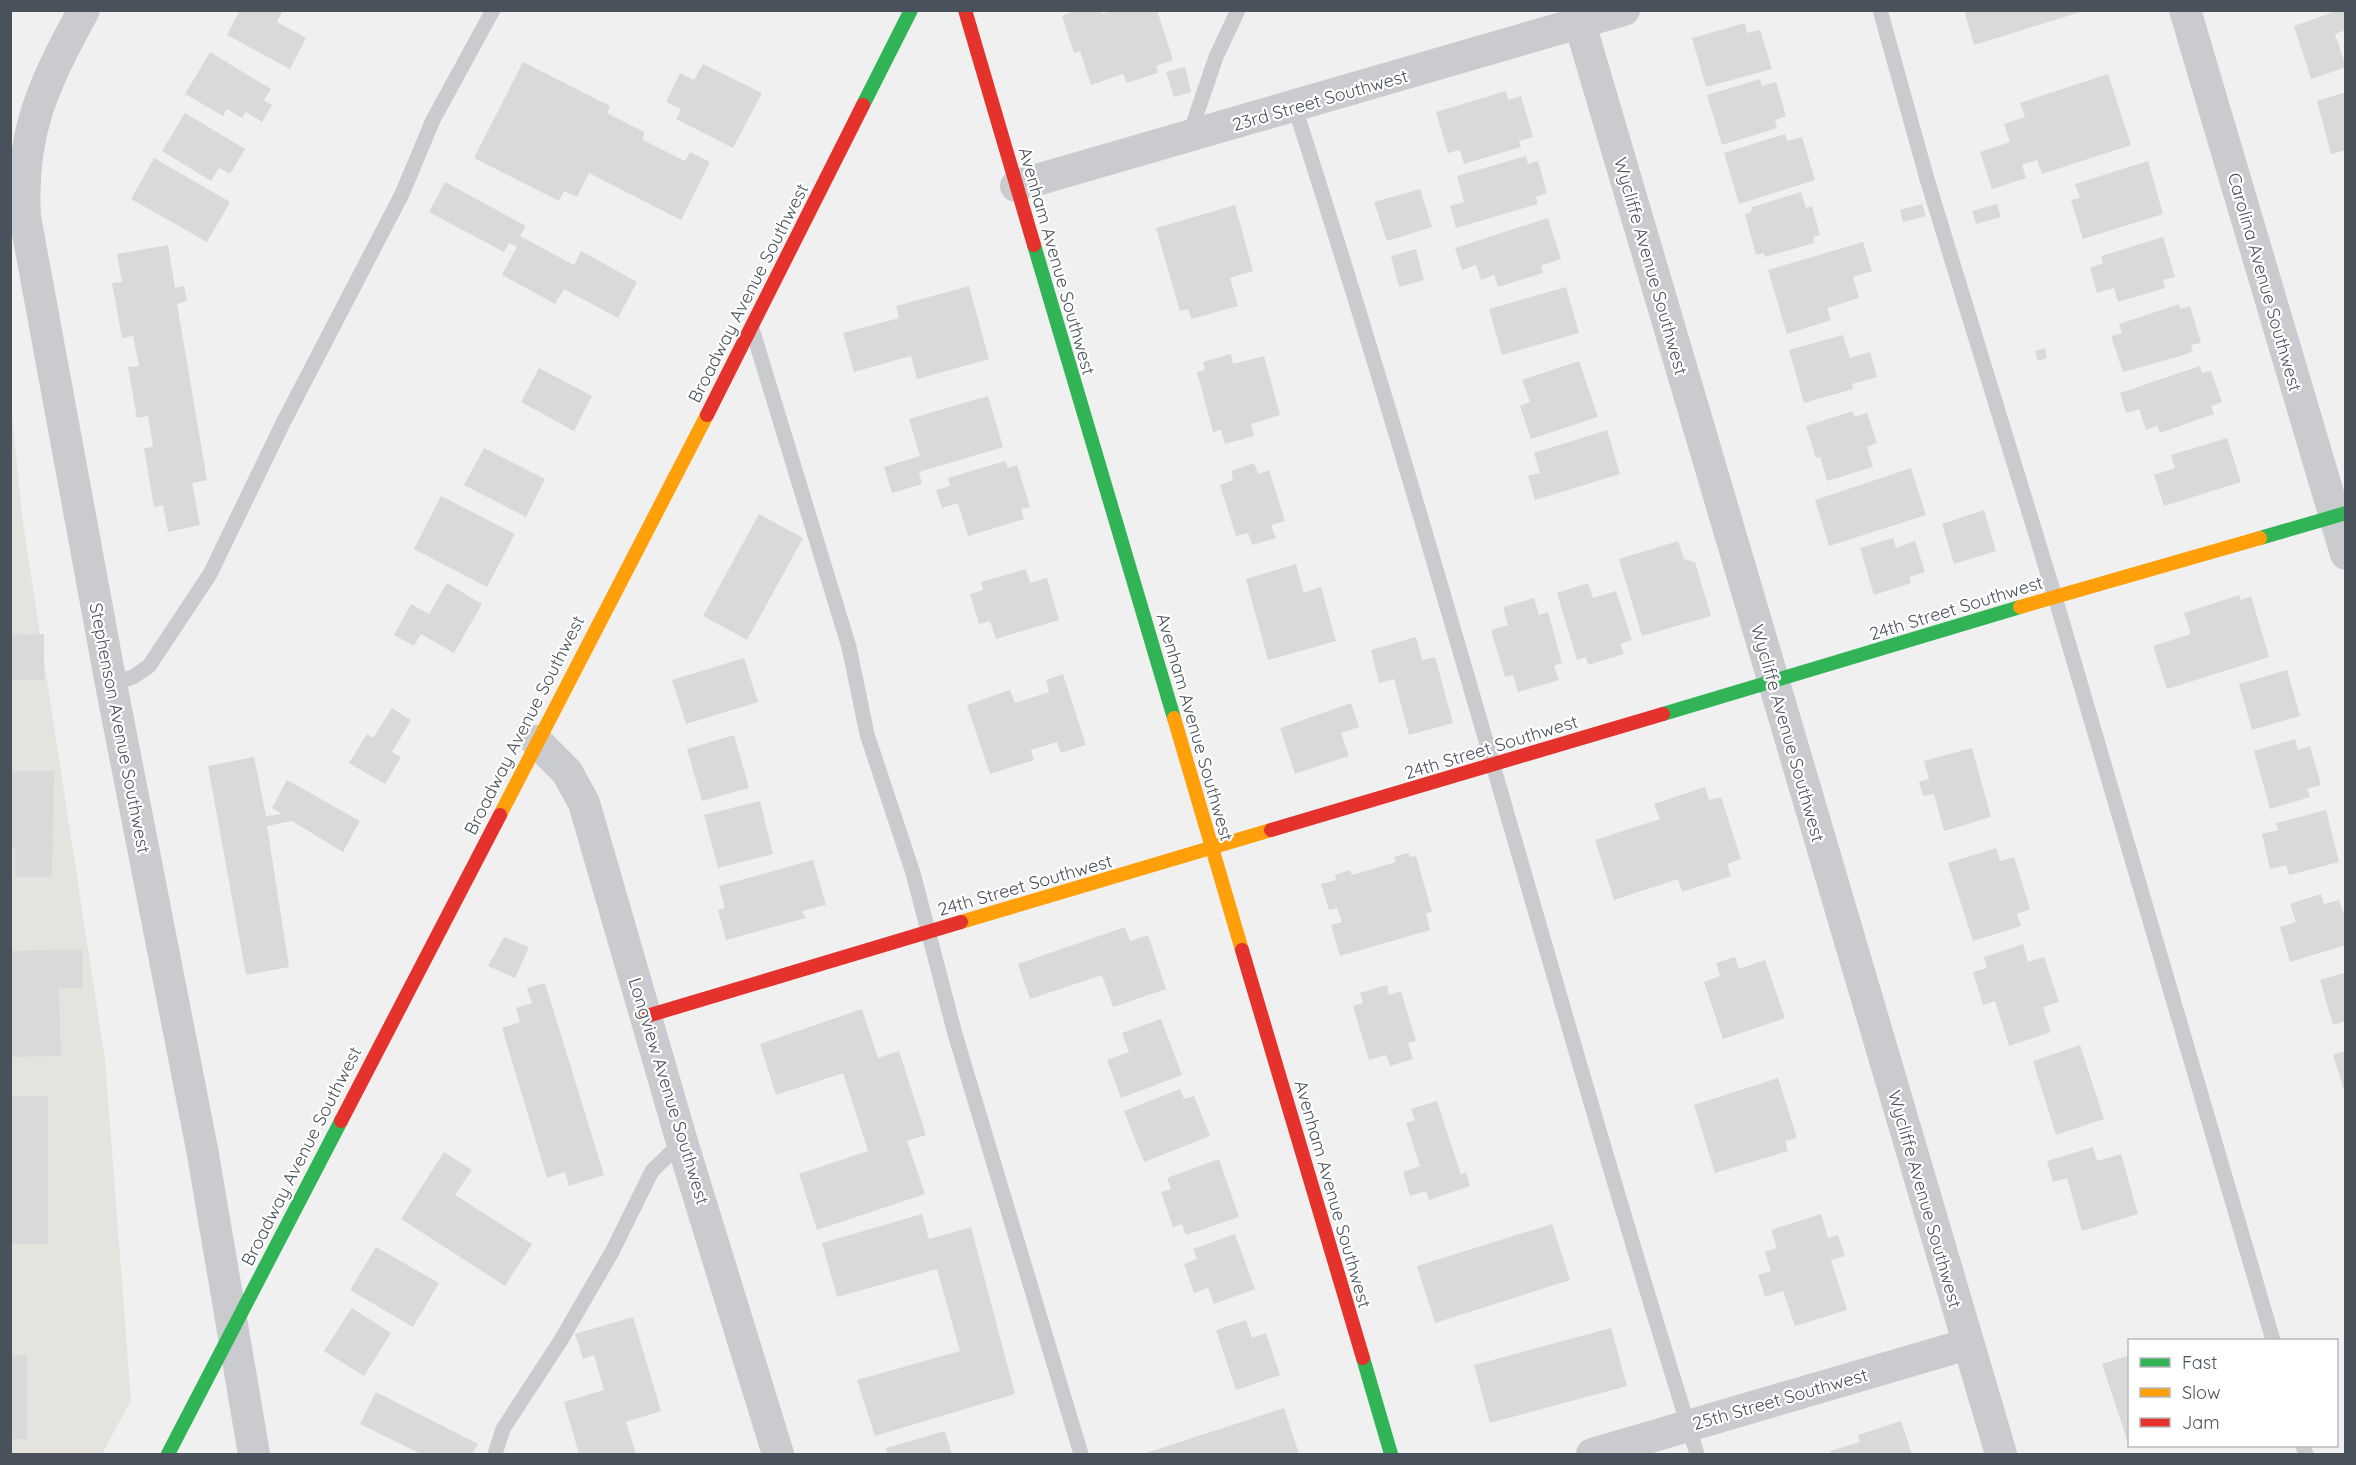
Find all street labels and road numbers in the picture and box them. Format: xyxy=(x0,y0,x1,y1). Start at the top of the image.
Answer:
street label: 23rd Street Southwest xyxy=(1230,64,1410,136)
street label: Avenham Avenue Southwest xyxy=(1013,144,1101,378)
street label: Wycliffe Avenue Southwest xyxy=(1609,155,1693,377)
street label: Carolina Avenue Southwest xyxy=(2223,170,2307,394)
street label: Broadway Avenue Southwest xyxy=(683,180,813,406)
street label: 24th Street Southwest xyxy=(1866,571,2046,645)
street label: Stephenson Avenue Southwest xyxy=(84,601,156,855)
street label: Avenham Avenue Southwest xyxy=(1151,610,1239,844)
street label: Broadway Avenue Southwest xyxy=(459,612,589,838)
street label: Wycliffe Avenue Southwest xyxy=(1746,622,1830,844)
street label: 24th Street Southwest xyxy=(1401,710,1581,784)
street label: 24th Street Southwest xyxy=(935,849,1115,921)
street label: Longview Avenue Southwest xyxy=(623,975,715,1207)
street label: Broadway Avenue Southwest xyxy=(236,1043,366,1269)
street label: Avenham Avenue Southwest xyxy=(1289,1077,1377,1311)
street label: Wycliffe Avenue Southwest xyxy=(1883,1088,1967,1310)
street label: 25th Street Southwest xyxy=(1690,1363,1870,1435)

